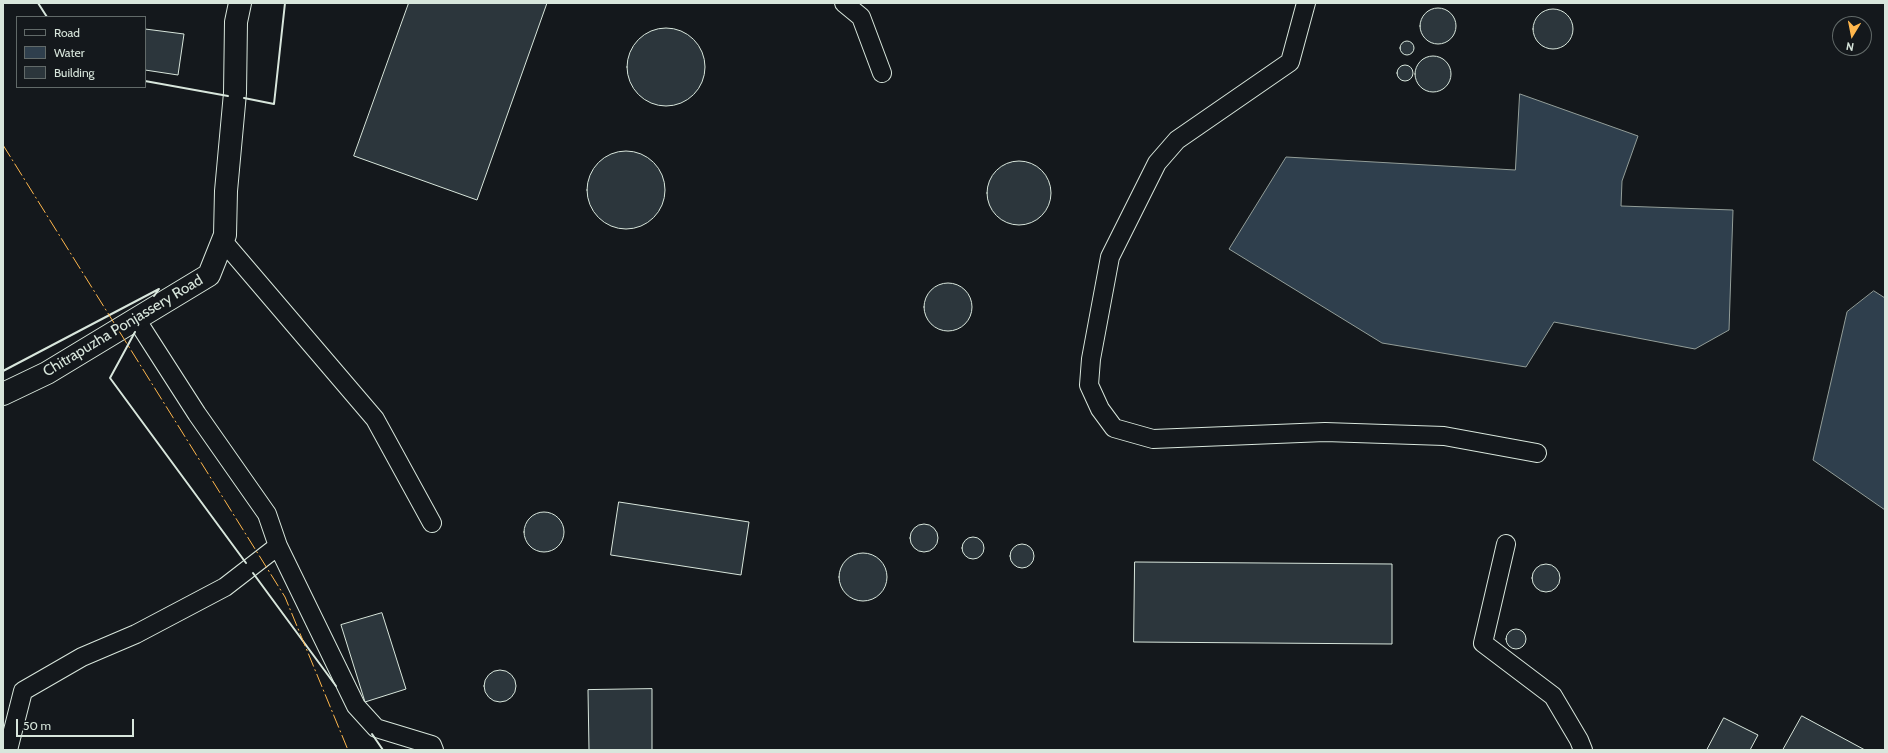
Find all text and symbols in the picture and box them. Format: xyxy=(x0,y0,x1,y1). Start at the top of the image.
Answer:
legend xyxy=(16,16,146,88)
north arrow xyxy=(1832,16,1872,56)
text: Road xyxy=(54,25,80,40)
text: N xyxy=(1845,39,1855,54)
text: Water xyxy=(54,45,84,60)
text: Building xyxy=(54,65,95,80)
street label: Chitrapuzha Ponjassery Road xyxy=(40,271,206,381)
scale bar xyxy=(18,711,136,737)
text: 50 m xyxy=(23,718,51,733)

